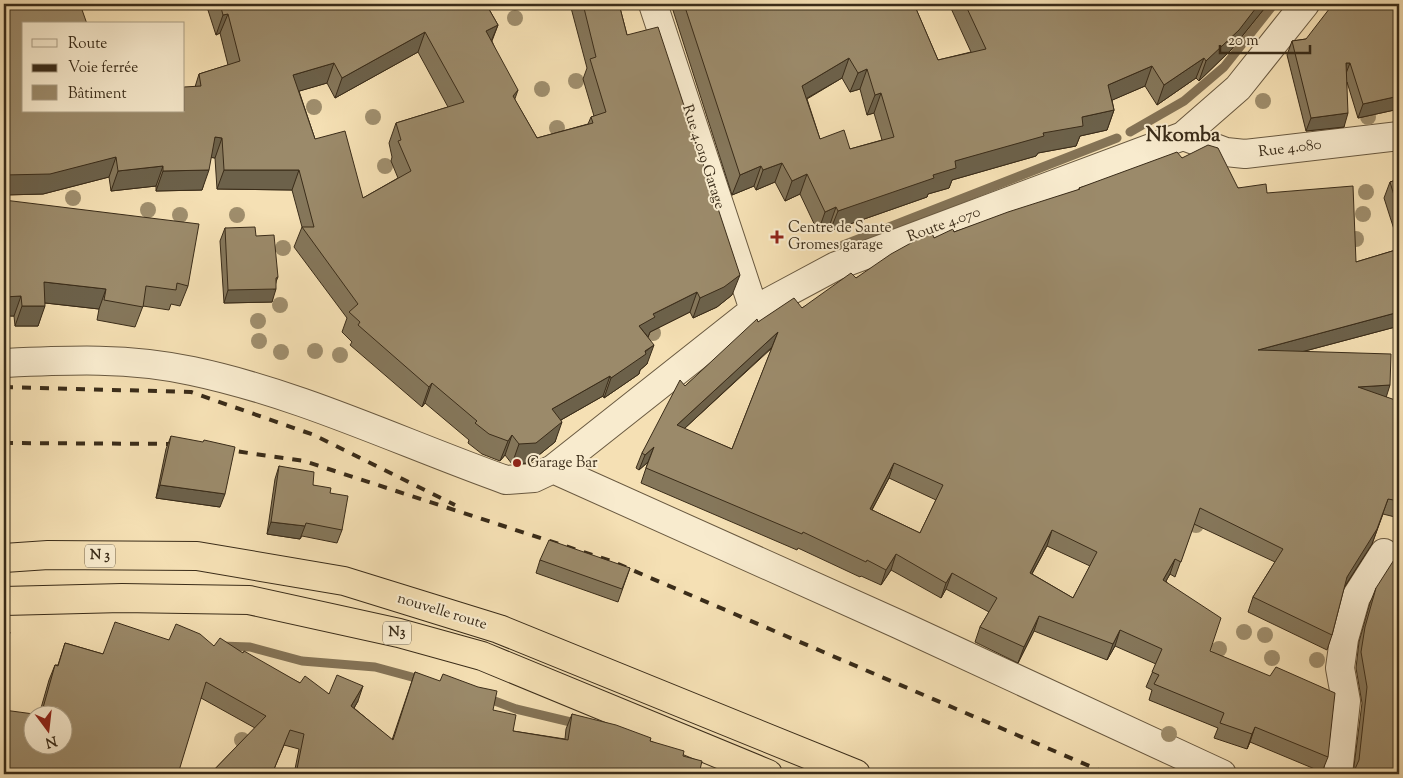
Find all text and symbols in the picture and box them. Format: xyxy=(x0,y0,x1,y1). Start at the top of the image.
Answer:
legend xyxy=(22,22,185,112)
scale bar xyxy=(1220,22,1310,54)
text: 20 m xyxy=(1228,31,1259,52)
text: Route xyxy=(68,34,107,55)
text: Voie ferrée xyxy=(68,58,138,79)
text: Bâtiment xyxy=(68,84,127,105)
street label: Rue 4.019 Garage xyxy=(676,102,730,212)
district label: Nkomba xyxy=(1146,122,1221,151)
street label: Rue 4.080 xyxy=(1257,135,1323,163)
street label: Route 4.070 xyxy=(904,202,984,248)
place label: Centre de Sante Gromes garage xyxy=(788,218,892,256)
marker: Centre de Sante Gromes garage xyxy=(770,230,784,244)
place label: Garage Bar xyxy=(527,453,598,474)
marker: Garage Bar xyxy=(511,457,523,469)
road number: N 3 xyxy=(85,544,115,568)
street label: nouvelle route xyxy=(395,588,489,636)
road number: N3 xyxy=(383,622,411,644)
north arrow xyxy=(22,706,72,756)
text: N xyxy=(43,730,59,752)

